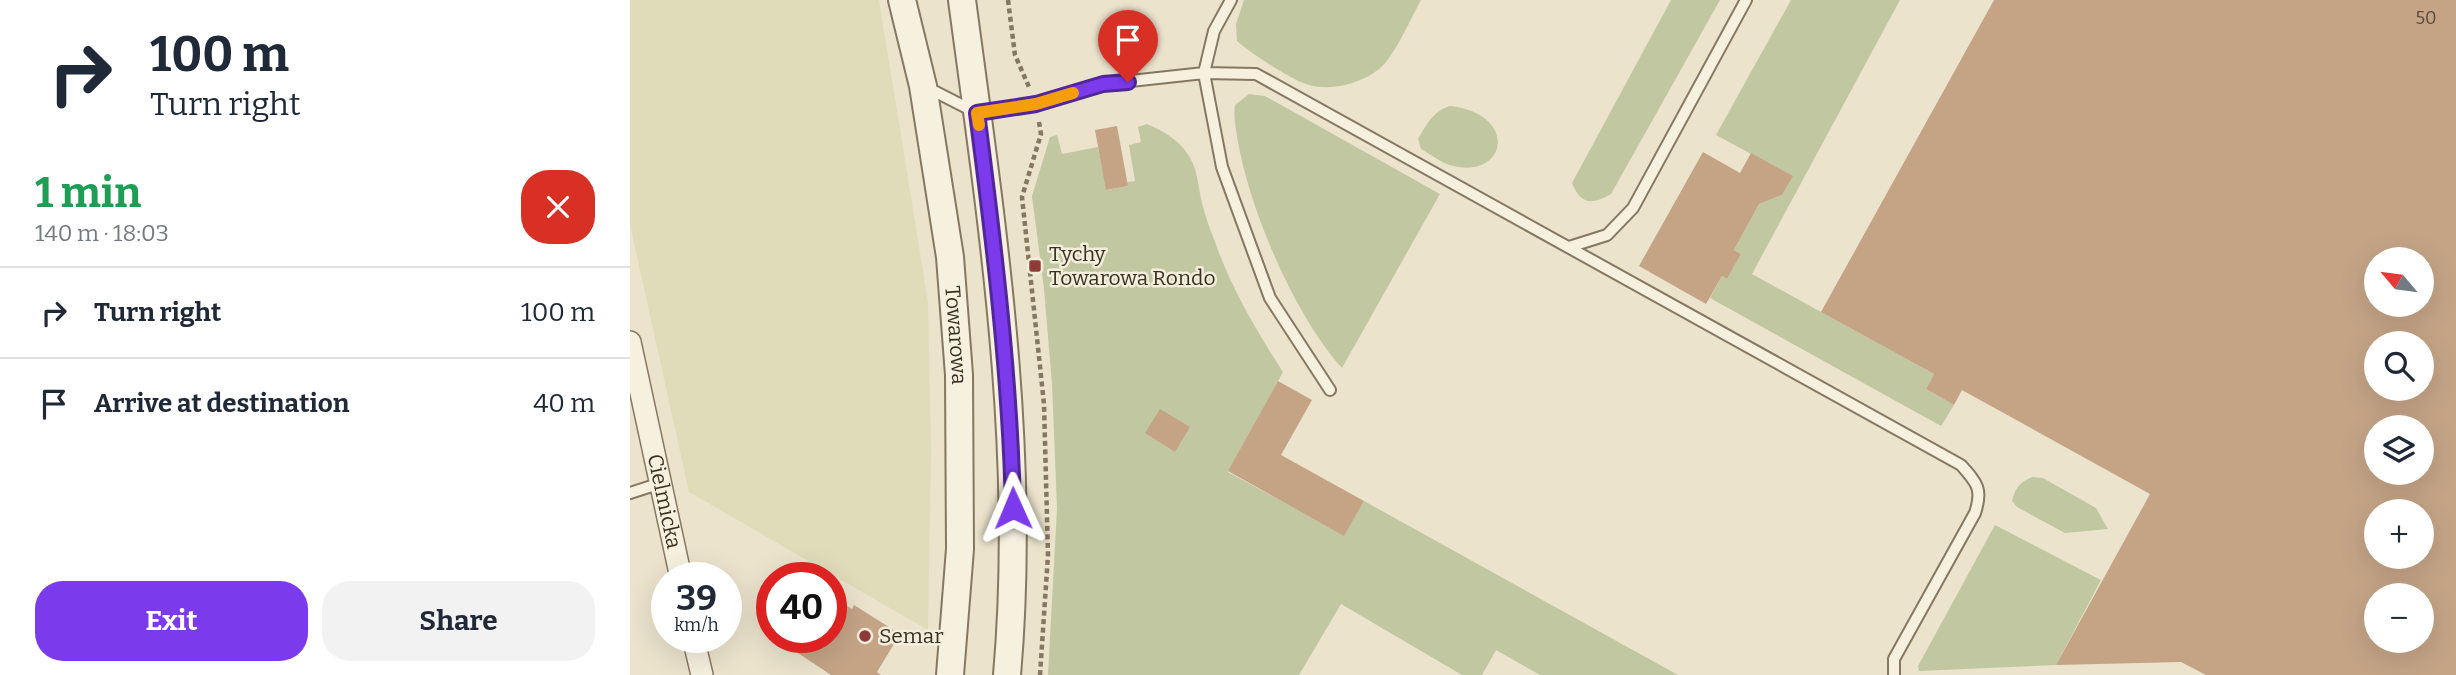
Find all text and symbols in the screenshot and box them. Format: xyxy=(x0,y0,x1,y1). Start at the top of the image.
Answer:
house number: 50 xyxy=(2415,7,2437,29)
pin xyxy=(1098,10,1158,82)
icon: arrive xyxy=(1109,21,1147,59)
text: 100 m xyxy=(150,25,289,84)
icon: right xyxy=(35,28,126,119)
text: Turn right xyxy=(150,85,301,123)
text: 1 min xyxy=(35,168,141,218)
button: close xyxy=(521,170,595,244)
text: 140 m · 18:03 xyxy=(35,219,169,247)
place label: Tychy Towarowa Rondo xyxy=(1049,241,1216,291)
north arrow xyxy=(2364,247,2434,317)
map controls xyxy=(2364,247,2434,653)
marker: Tychy Towarowa Rondo xyxy=(1027,258,1043,274)
street label: Towarowa xyxy=(939,285,972,385)
icon: right xyxy=(35,294,73,332)
text: Turn right xyxy=(94,297,221,328)
text: 100 m xyxy=(521,297,595,328)
button: search xyxy=(2364,331,2434,401)
icon: arrive xyxy=(35,385,73,423)
text: Arrive at destination xyxy=(94,388,349,419)
text: 40 m xyxy=(533,388,595,419)
button: layers xyxy=(2364,415,2434,485)
street label: Cielmicka xyxy=(642,452,687,552)
position arrow xyxy=(976,471,1050,545)
button: + xyxy=(2364,499,2434,569)
speed limit sign: 40 xyxy=(756,562,847,653)
text: 39 xyxy=(676,577,717,619)
button: Exit xyxy=(35,581,308,661)
button: Share xyxy=(322,581,595,661)
button: − xyxy=(2364,583,2434,653)
text: km/h xyxy=(674,614,719,636)
place label: Semar xyxy=(879,623,944,649)
marker: Semar xyxy=(857,628,873,644)

